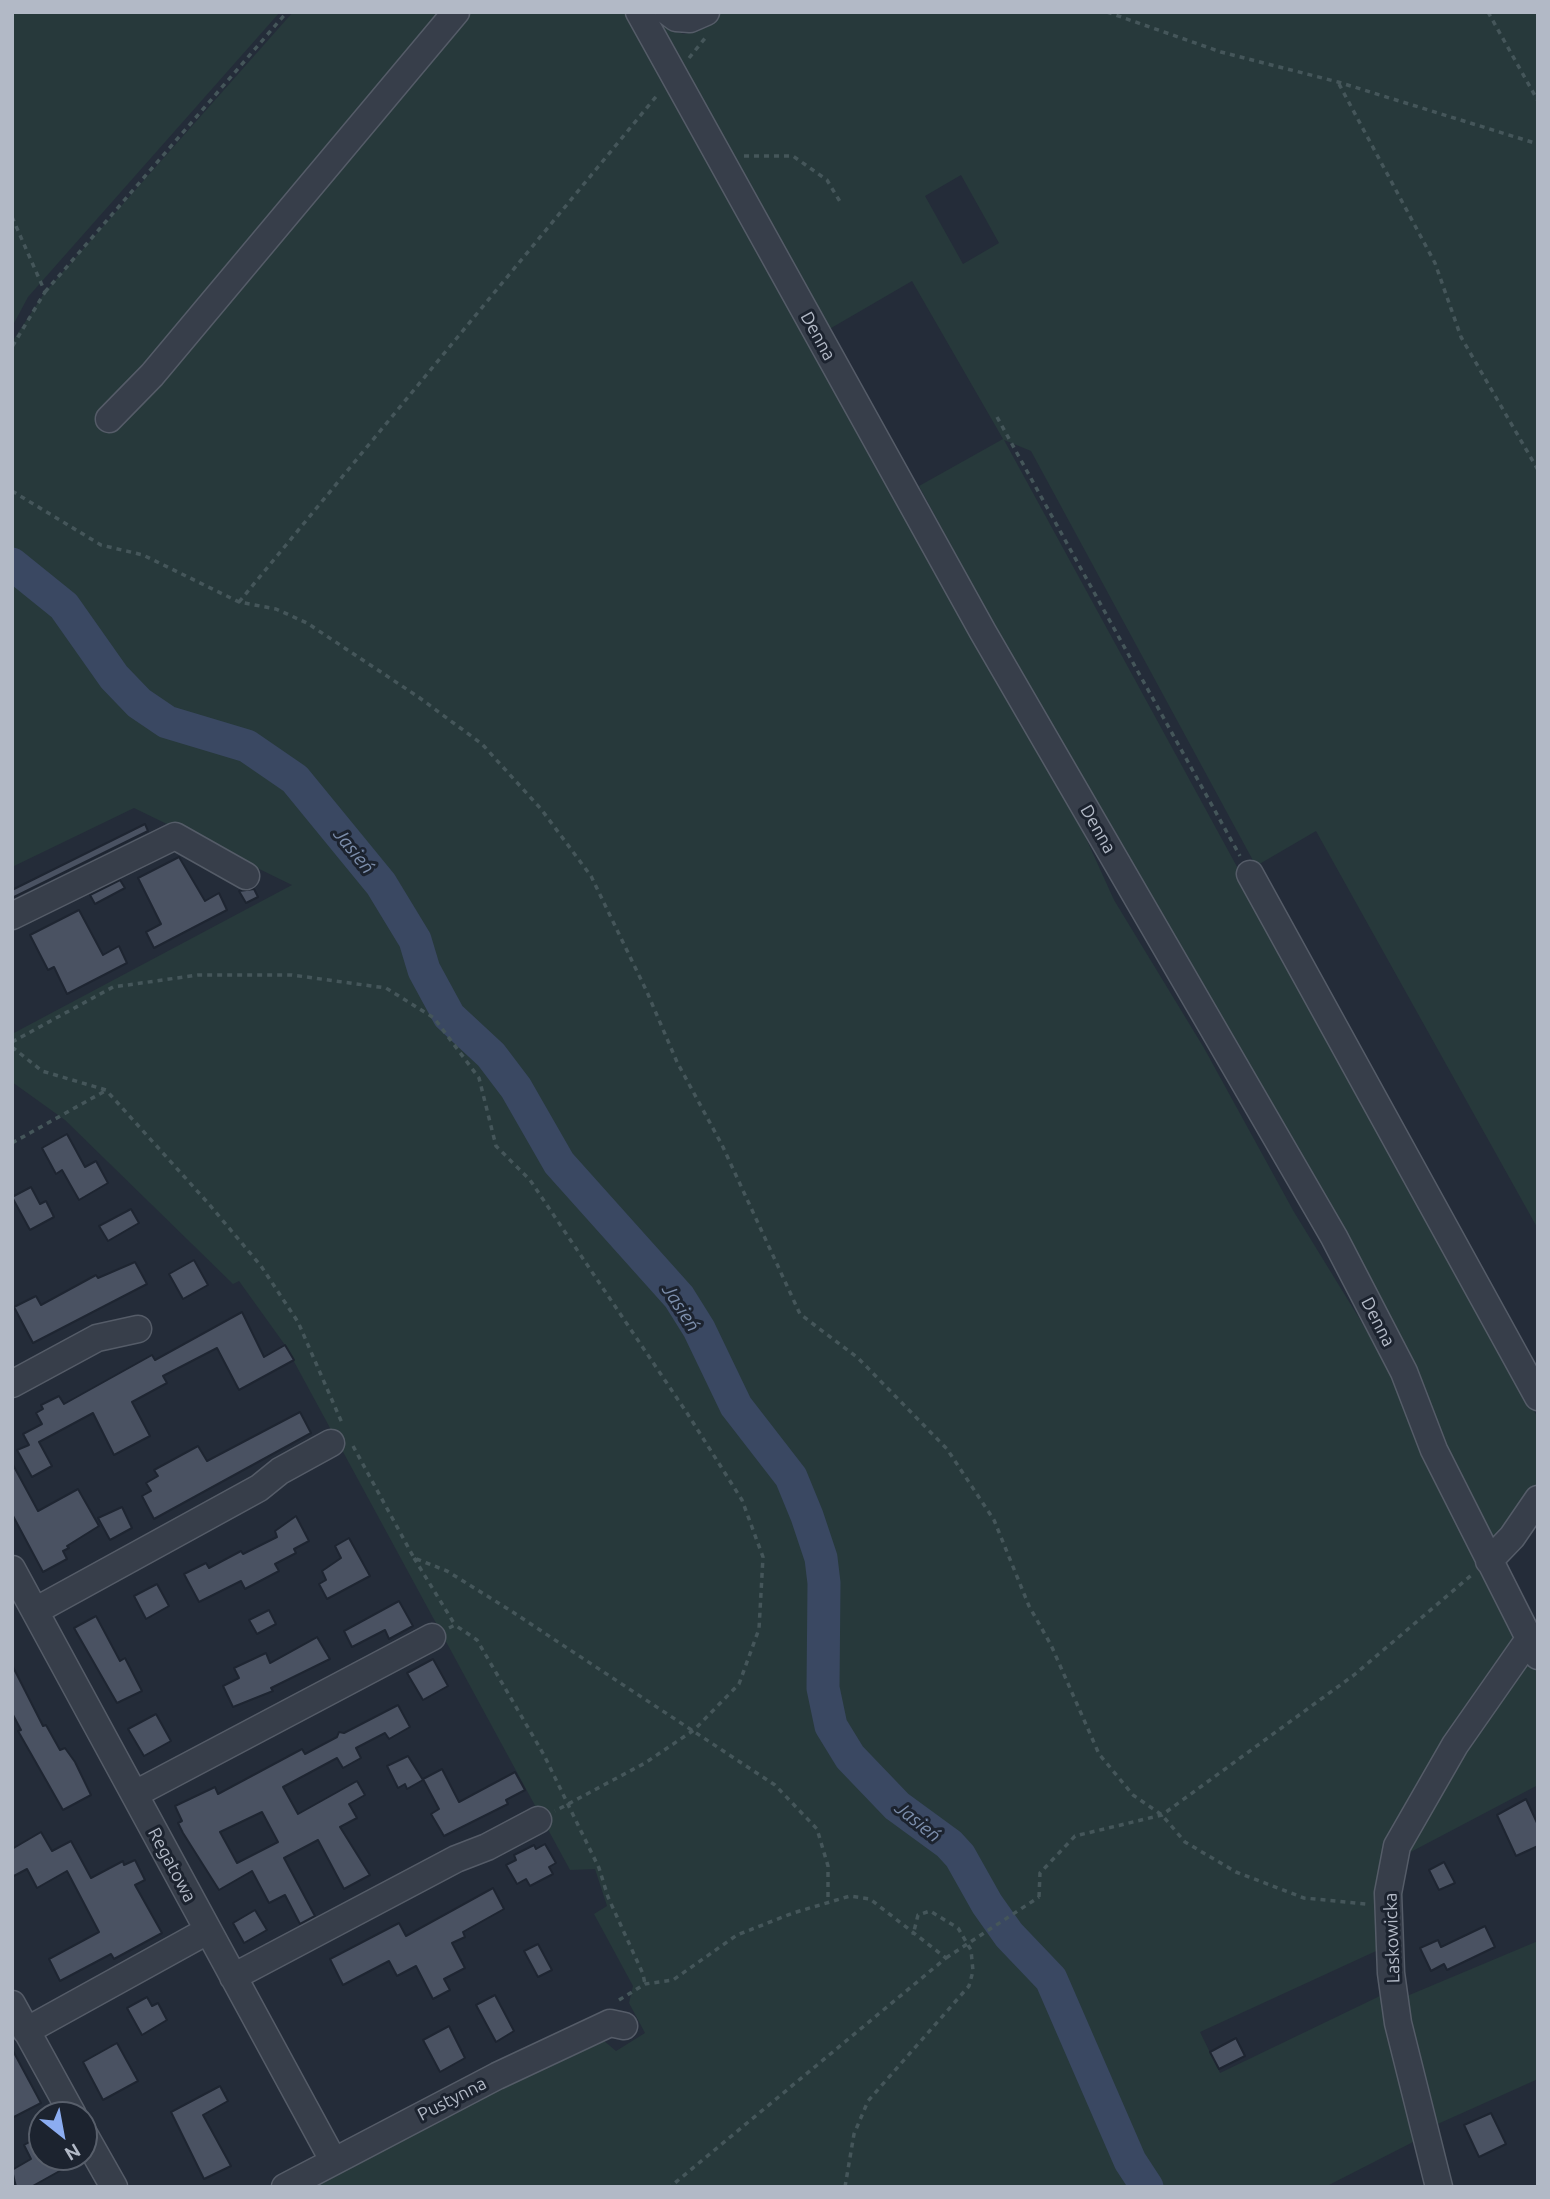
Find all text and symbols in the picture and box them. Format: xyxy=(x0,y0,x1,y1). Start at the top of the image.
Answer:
street label: Denna xyxy=(796,308,840,364)
street label: Denna xyxy=(1076,801,1120,857)
water label: Jasień xyxy=(329,824,379,878)
water label: Jasień xyxy=(657,1280,705,1336)
street label: Denna xyxy=(1356,1294,1400,1350)
water label: Jasień xyxy=(891,1797,945,1847)
street label: Regatowa xyxy=(143,1824,201,1906)
street label: Laskowicka xyxy=(1380,1892,1404,1984)
street label: Pustynna xyxy=(414,2072,490,2126)
north arrow xyxy=(28,2101,98,2171)
text: N xyxy=(61,2139,85,2165)

